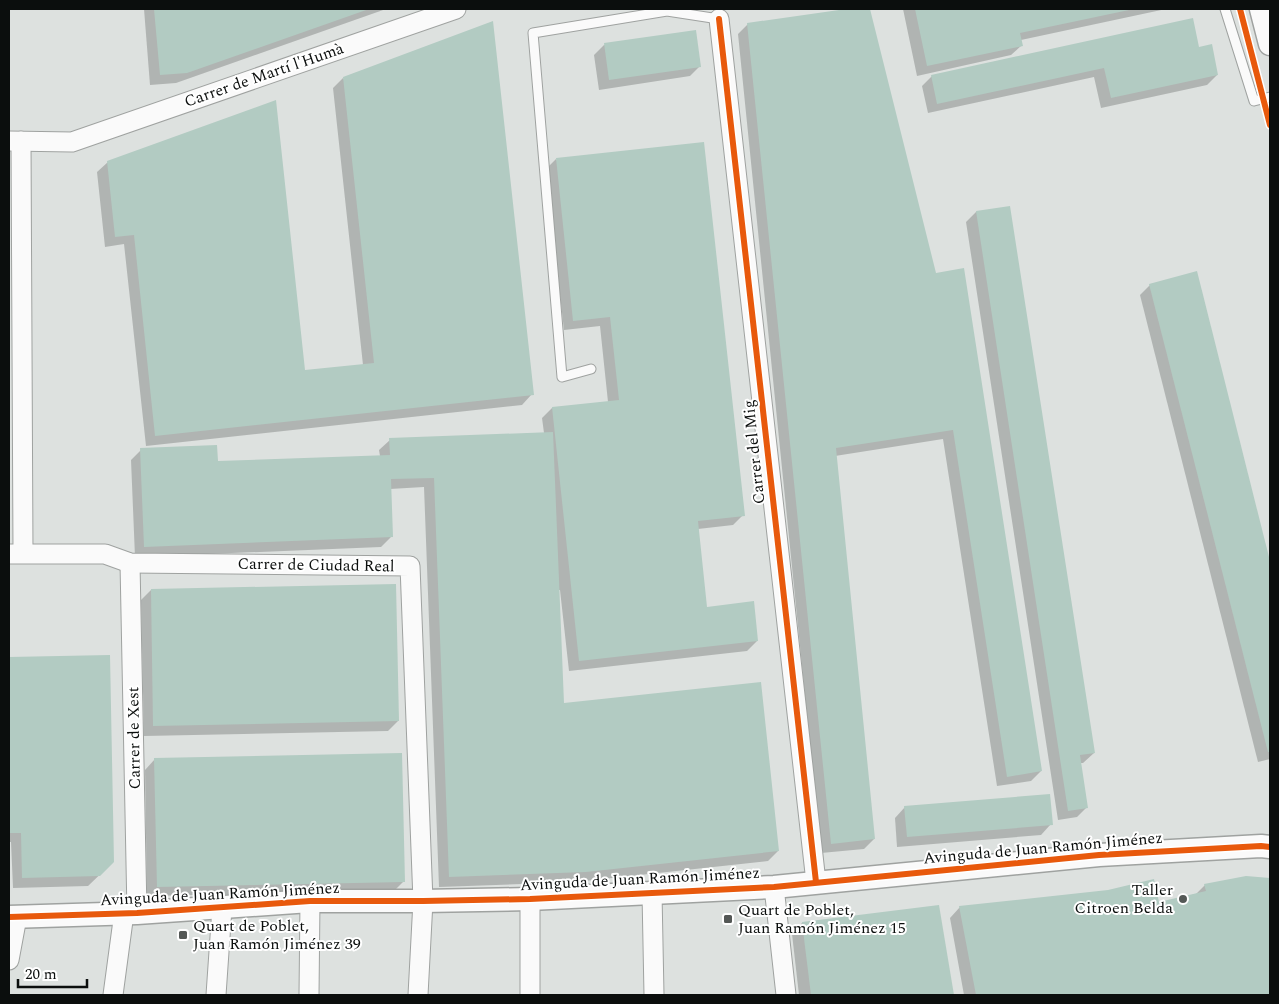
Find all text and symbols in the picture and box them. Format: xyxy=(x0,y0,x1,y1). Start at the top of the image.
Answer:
street label: Carrer de Martí l'Humà xyxy=(181,36,347,114)
street label: Carrer del Mig xyxy=(737,399,771,505)
street label: Carrer de Ciudad Real xyxy=(237,552,395,578)
street label: Carrer de Xest xyxy=(121,686,147,790)
street label: Avinguda de Juan Ramón Jiménez xyxy=(922,826,1164,870)
street label: Avinguda de Juan Ramón Jiménez xyxy=(519,861,761,897)
street label: Avinguda de Juan Ramón Jiménez xyxy=(99,876,341,912)
place label: Taller Citroen Belda xyxy=(1075,878,1173,920)
marker: Taller Citroen Belda xyxy=(1177,893,1189,905)
place label: Quart de Poblet, Juan Ramón Jiménez 15 xyxy=(738,898,906,940)
marker: Quart de Poblet, Juan Ramón Jiménez 15 xyxy=(722,913,734,925)
place label: Quart de Poblet, Juan Ramón Jiménez 39 xyxy=(193,914,361,956)
marker: Quart de Poblet, Juan Ramón Jiménez 39 xyxy=(177,929,189,941)
scale bar xyxy=(18,956,86,988)
text: 20 m xyxy=(25,963,57,986)

